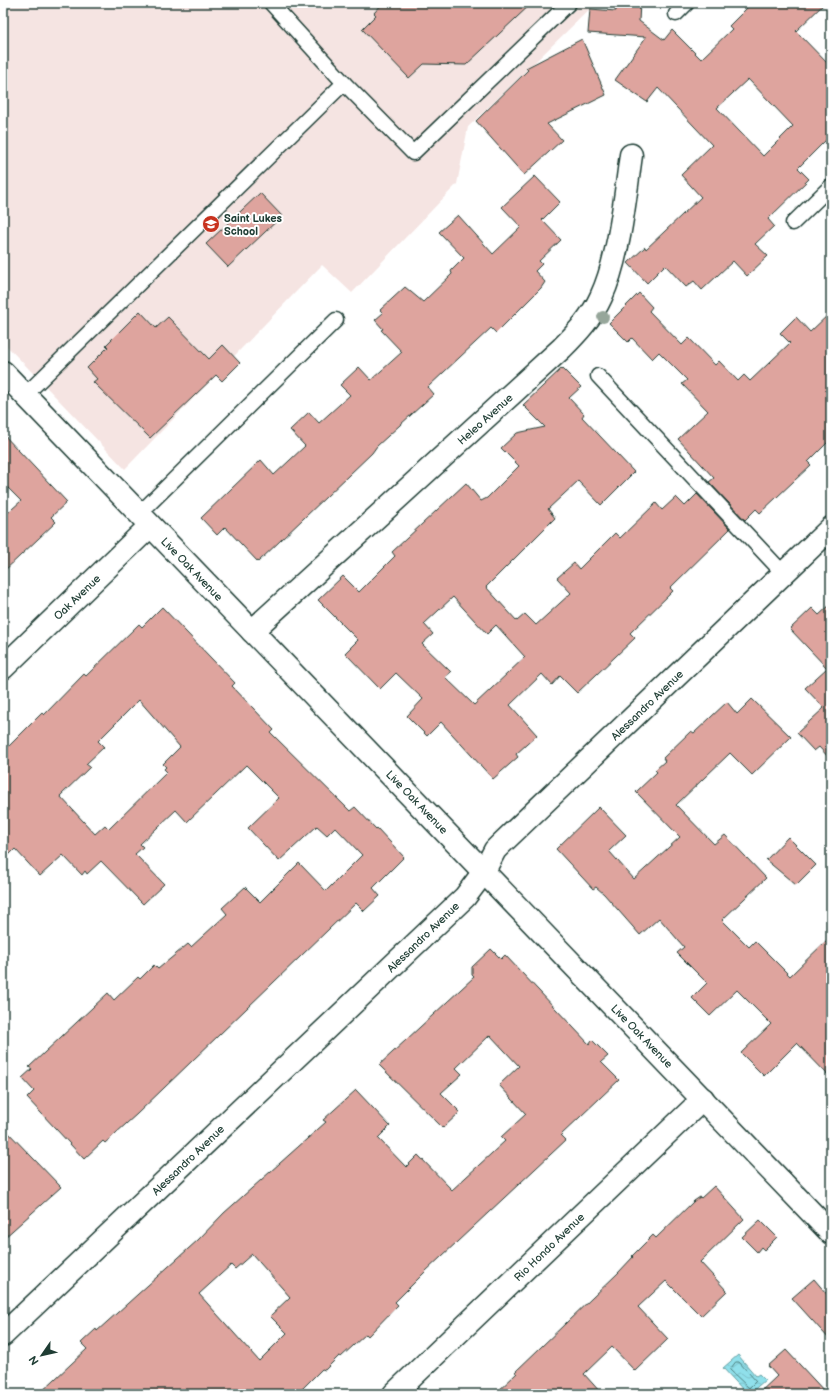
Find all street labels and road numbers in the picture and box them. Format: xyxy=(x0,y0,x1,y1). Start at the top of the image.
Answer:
street label: Heleo Avenue xyxy=(455,391,516,447)
street label: Live Oak Avenue xyxy=(158,535,225,604)
street label: Oak Avenue xyxy=(51,572,104,623)
street label: Alessandro Avenue xyxy=(609,667,686,743)
street label: Live Oak Avenue xyxy=(383,768,450,837)
street label: Alessandro Avenue xyxy=(385,899,462,975)
street label: Live Oak Avenue xyxy=(608,1002,675,1071)
street label: Alessandro Avenue xyxy=(150,1122,227,1198)
street label: Rio Hondo Avenue xyxy=(512,1210,587,1284)

